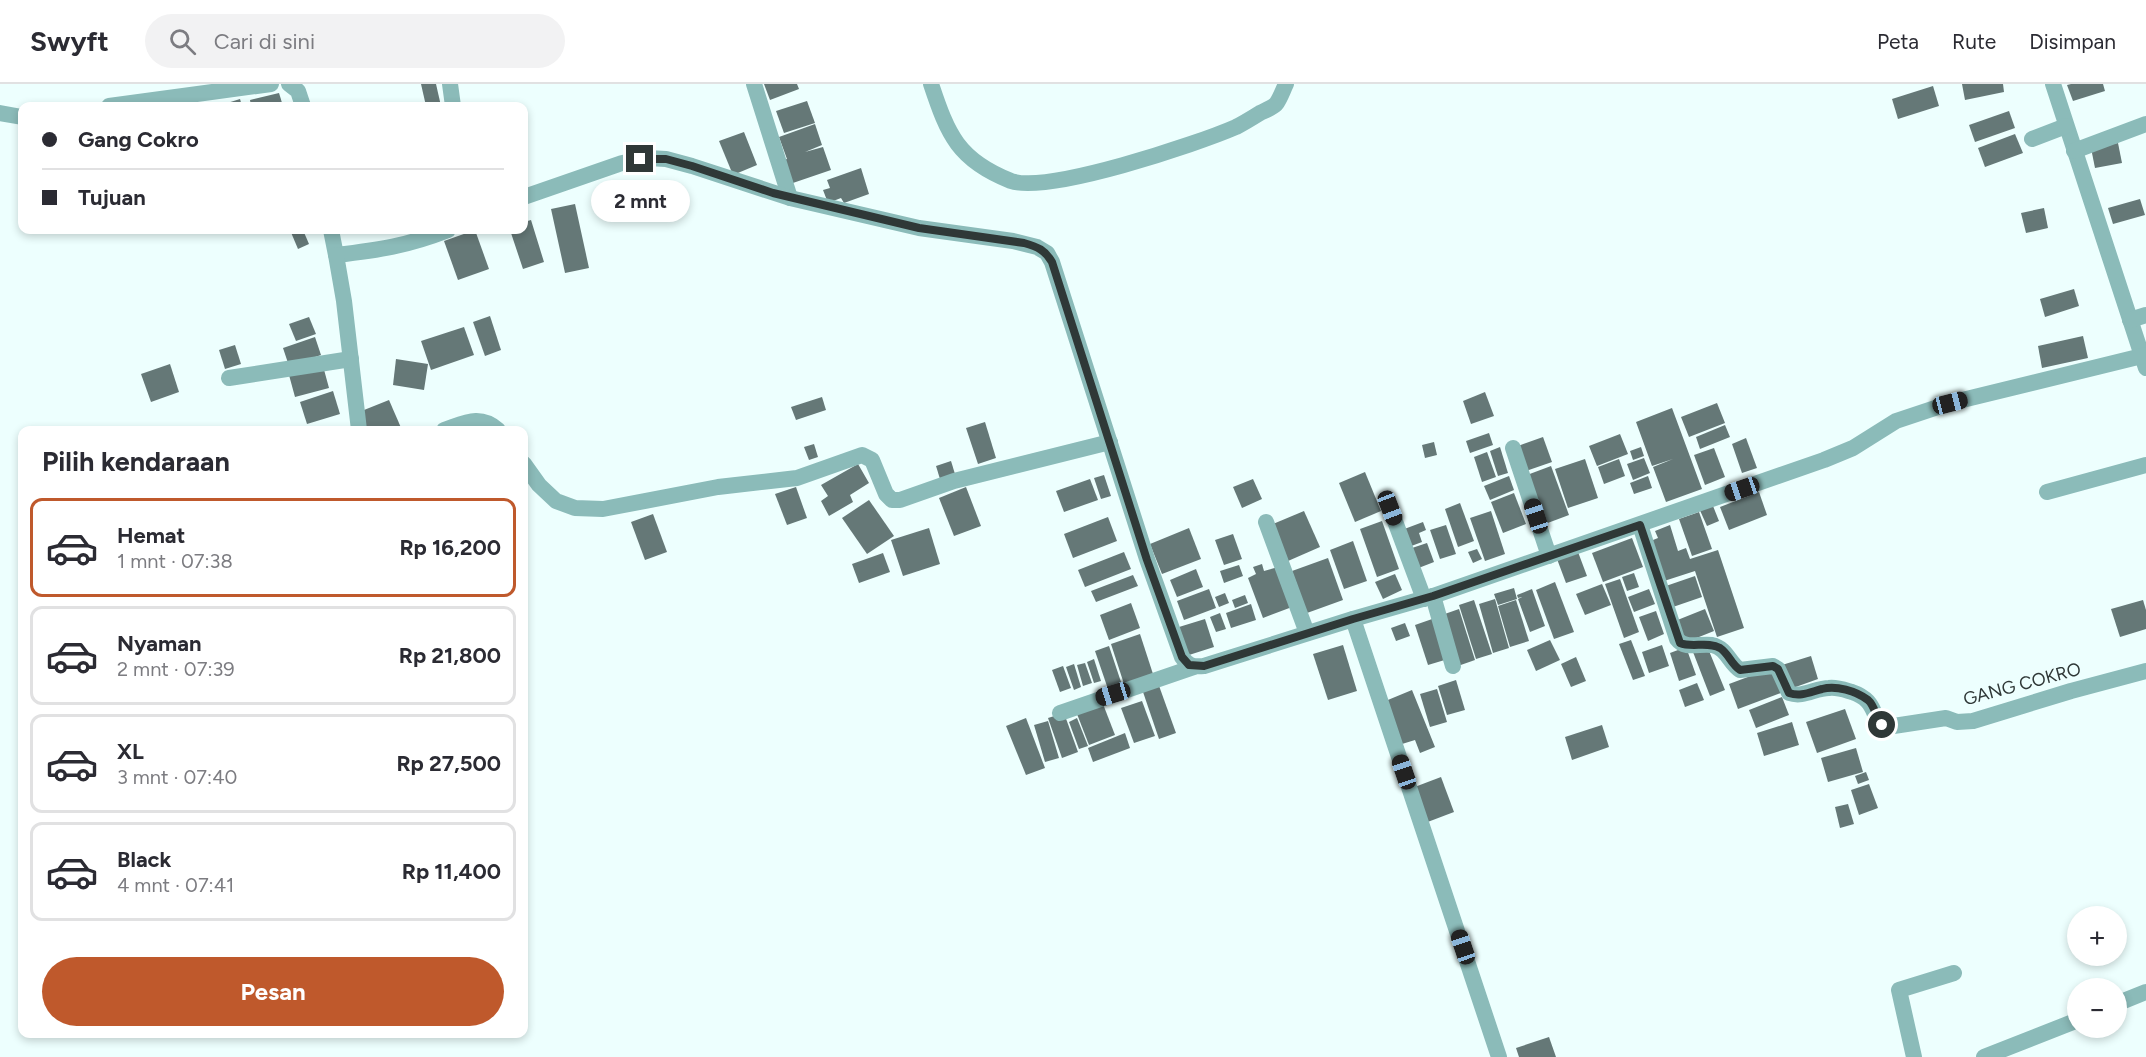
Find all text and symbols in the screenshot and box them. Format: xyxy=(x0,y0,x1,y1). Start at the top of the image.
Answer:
search box xyxy=(145,14,565,68)
text: Swyft xyxy=(30,24,109,58)
icon: search xyxy=(166,25,199,58)
text: Cari di sini xyxy=(214,28,315,55)
text: Peta xyxy=(1877,29,1919,54)
text: Rute xyxy=(1952,29,1996,54)
text: Disimpan xyxy=(2029,29,2116,54)
text: Gang Cokro xyxy=(78,126,199,153)
route end xyxy=(626,145,653,172)
callout: 2 mnt xyxy=(590,180,690,222)
text: Tujuan xyxy=(78,184,146,211)
text: 2 mnt xyxy=(614,189,667,213)
car xyxy=(1930,390,1970,416)
text: Pilih kendaraan xyxy=(42,445,230,478)
car xyxy=(1722,475,1762,503)
car xyxy=(1375,488,1405,528)
car xyxy=(1522,496,1550,536)
icon: car xyxy=(45,521,99,575)
text: Hemat xyxy=(117,522,185,549)
text: Rp 16,200 xyxy=(399,534,501,561)
text: 1 mnt · 07:38 xyxy=(117,549,233,573)
icon: car xyxy=(45,629,99,683)
text: Nyaman xyxy=(117,630,201,657)
text: Rp 21,800 xyxy=(399,642,501,669)
text: 2 mnt · 07:39 xyxy=(117,657,235,681)
street label: GANG COKRO xyxy=(1961,658,2083,710)
car xyxy=(1093,680,1133,708)
route start xyxy=(1868,711,1895,738)
icon: car xyxy=(45,737,99,791)
text: XL xyxy=(117,738,144,765)
text: Rp 27,500 xyxy=(396,750,501,777)
car xyxy=(1390,752,1418,792)
text: 3 mnt · 07:40 xyxy=(117,765,237,789)
icon: car xyxy=(45,845,99,899)
text: Black xyxy=(117,846,171,873)
text: Rp 11,400 xyxy=(402,858,501,885)
text: 4 mnt · 07:41 xyxy=(117,873,234,897)
map controls xyxy=(2067,906,2127,1038)
button: + xyxy=(2067,906,2127,966)
car xyxy=(1449,927,1477,967)
button: Pesan xyxy=(42,957,504,1026)
button: − xyxy=(2067,978,2127,1038)

